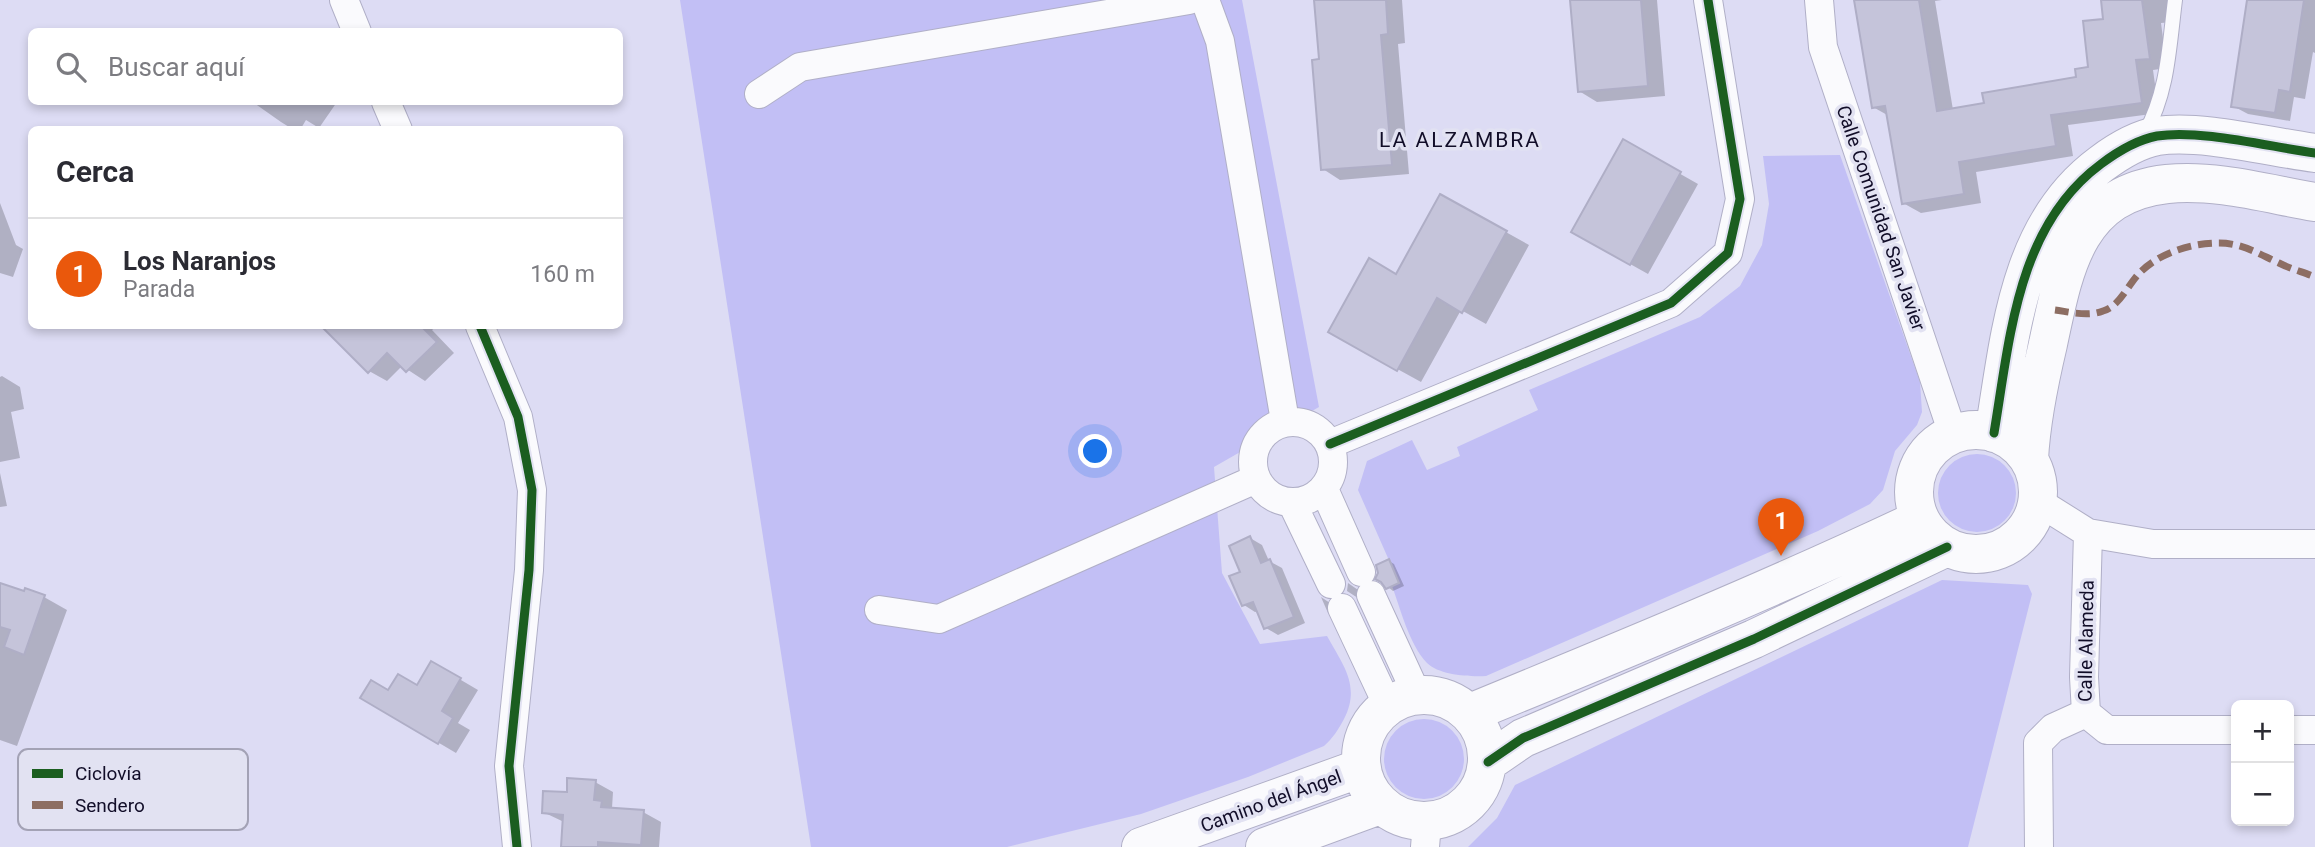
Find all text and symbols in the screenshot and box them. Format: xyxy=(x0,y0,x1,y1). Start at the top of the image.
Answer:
search box xyxy=(28,28,623,105)
icon: search xyxy=(52,48,90,86)
text: Buscar aquí xyxy=(108,52,245,82)
street label: Calle Comunidad San Javier xyxy=(1832,102,1931,334)
district label: LA ALZAMBRA xyxy=(1379,128,1541,152)
text: Cerca xyxy=(56,154,134,189)
text: Los Naranjos xyxy=(123,246,276,276)
text: 1 xyxy=(72,261,86,288)
text: 160 m xyxy=(530,261,595,288)
text: Parada xyxy=(123,276,195,303)
your location xyxy=(1078,434,1112,468)
pin: 1 xyxy=(1758,498,1804,556)
street label: Calle Alameda xyxy=(2073,580,2099,702)
map controls xyxy=(2231,700,2294,826)
button: + xyxy=(2231,700,2294,763)
legend xyxy=(18,749,248,830)
text: Ciclovía xyxy=(75,762,142,785)
button: − xyxy=(2231,763,2294,826)
street label: Camino del Ángel xyxy=(1197,765,1345,837)
text: Sendero xyxy=(75,794,145,817)

